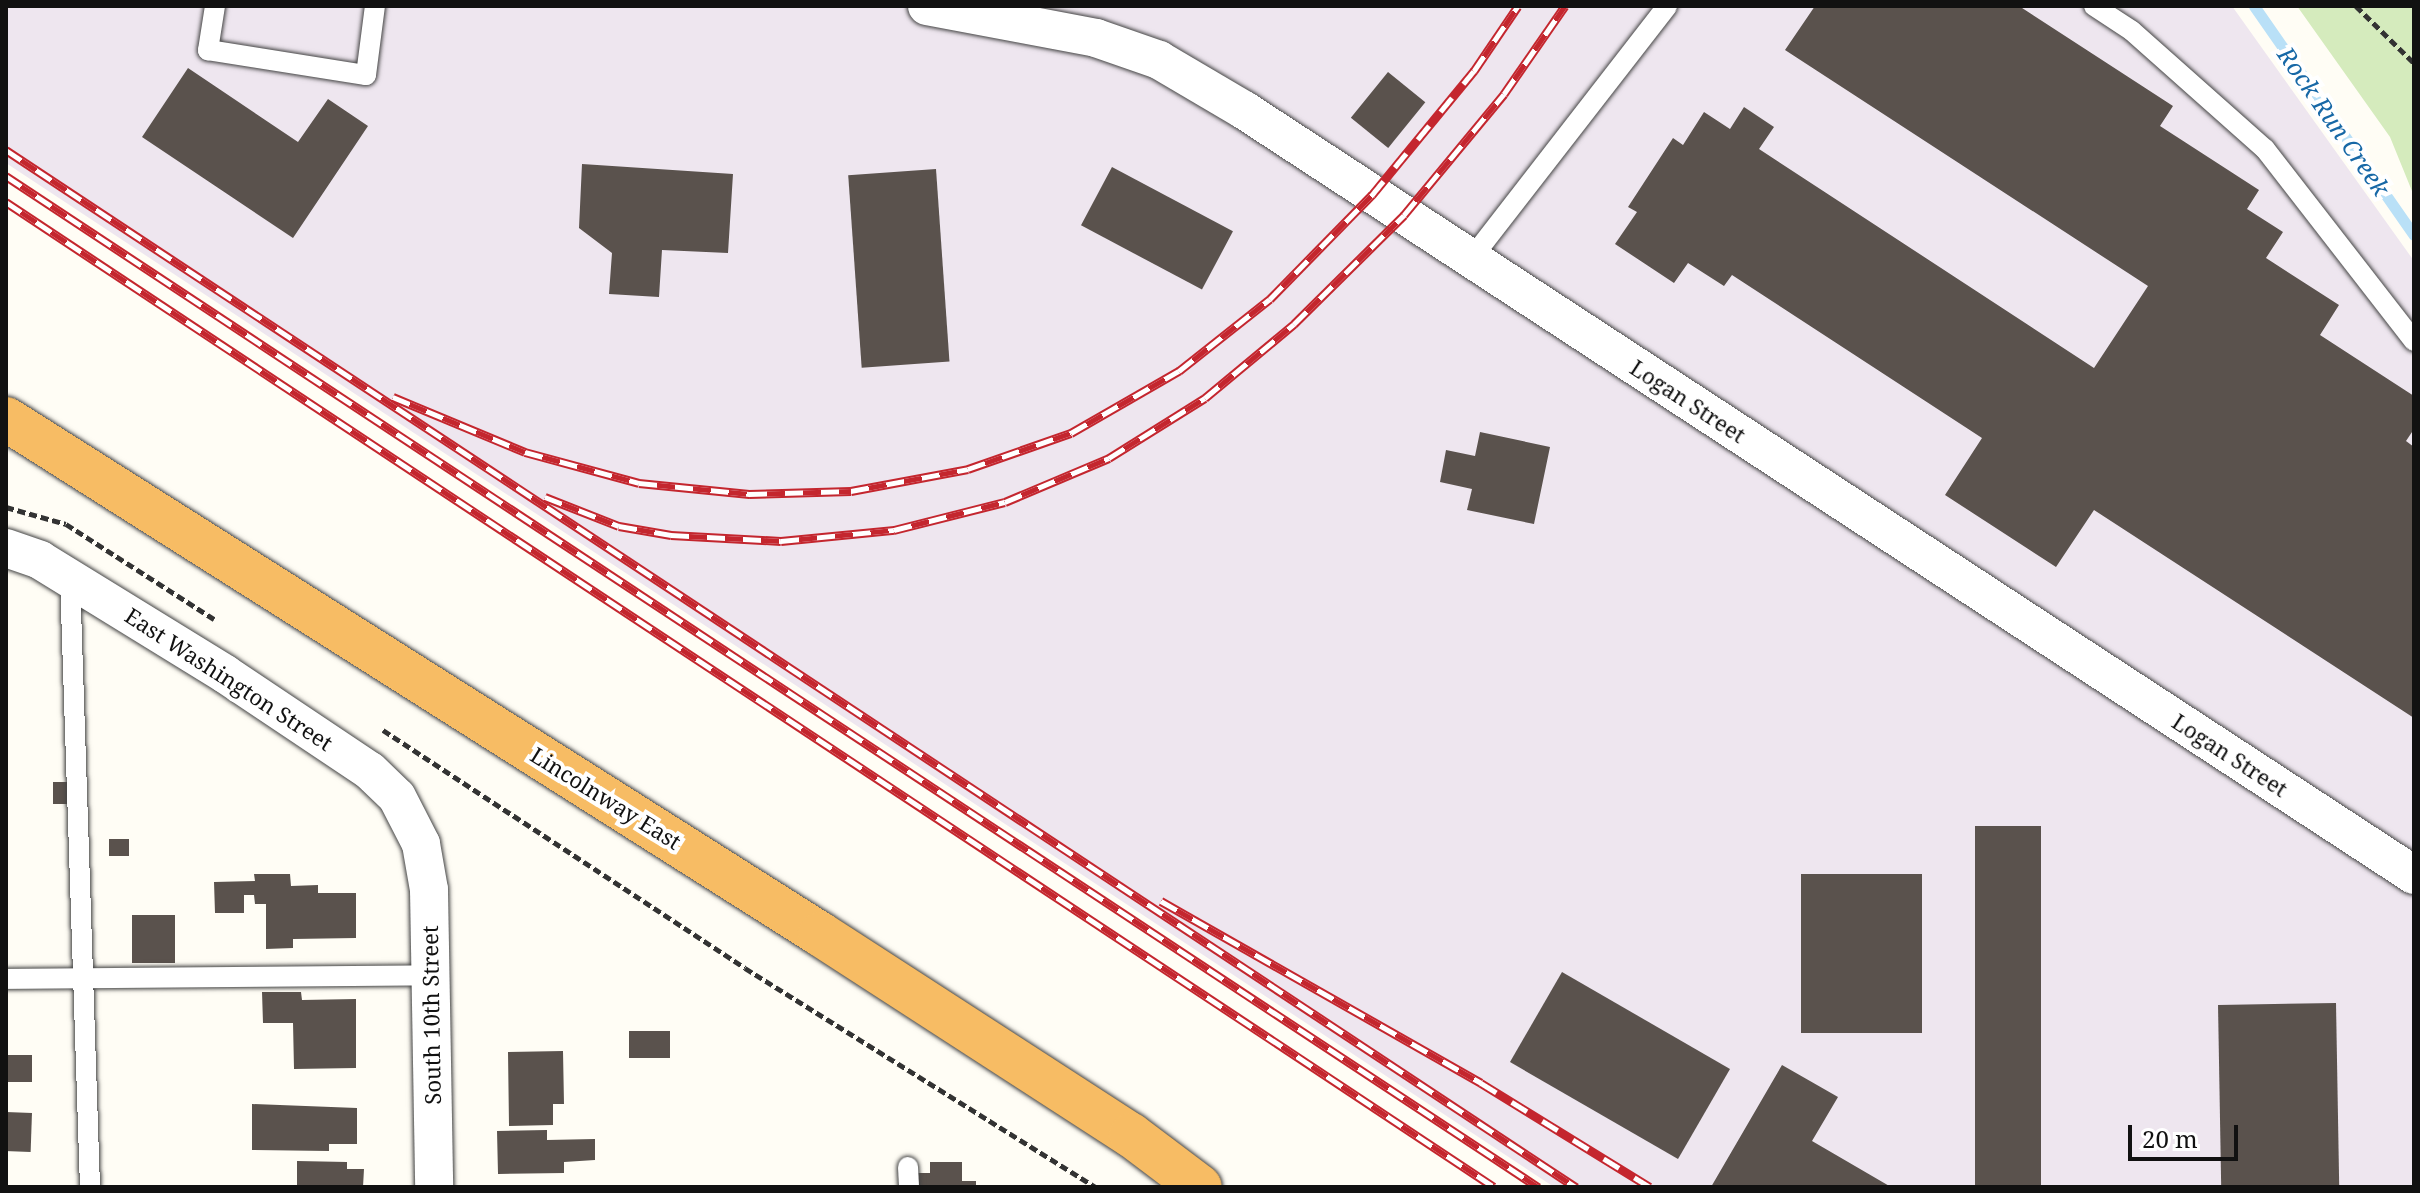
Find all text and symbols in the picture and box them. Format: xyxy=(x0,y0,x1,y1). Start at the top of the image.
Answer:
water label: Rock Run Creek xyxy=(2272,41,2396,201)
street label: Logan Street xyxy=(1626,354,1750,448)
street label: East Washington Street xyxy=(120,602,338,756)
street label: Logan Street xyxy=(2168,708,2292,802)
street label: Lincolnway East xyxy=(526,741,686,855)
street label: South 10th Street xyxy=(416,925,446,1105)
scale bar xyxy=(2132,1109,2242,1159)
text: 20 m xyxy=(2142,1122,2198,1155)

